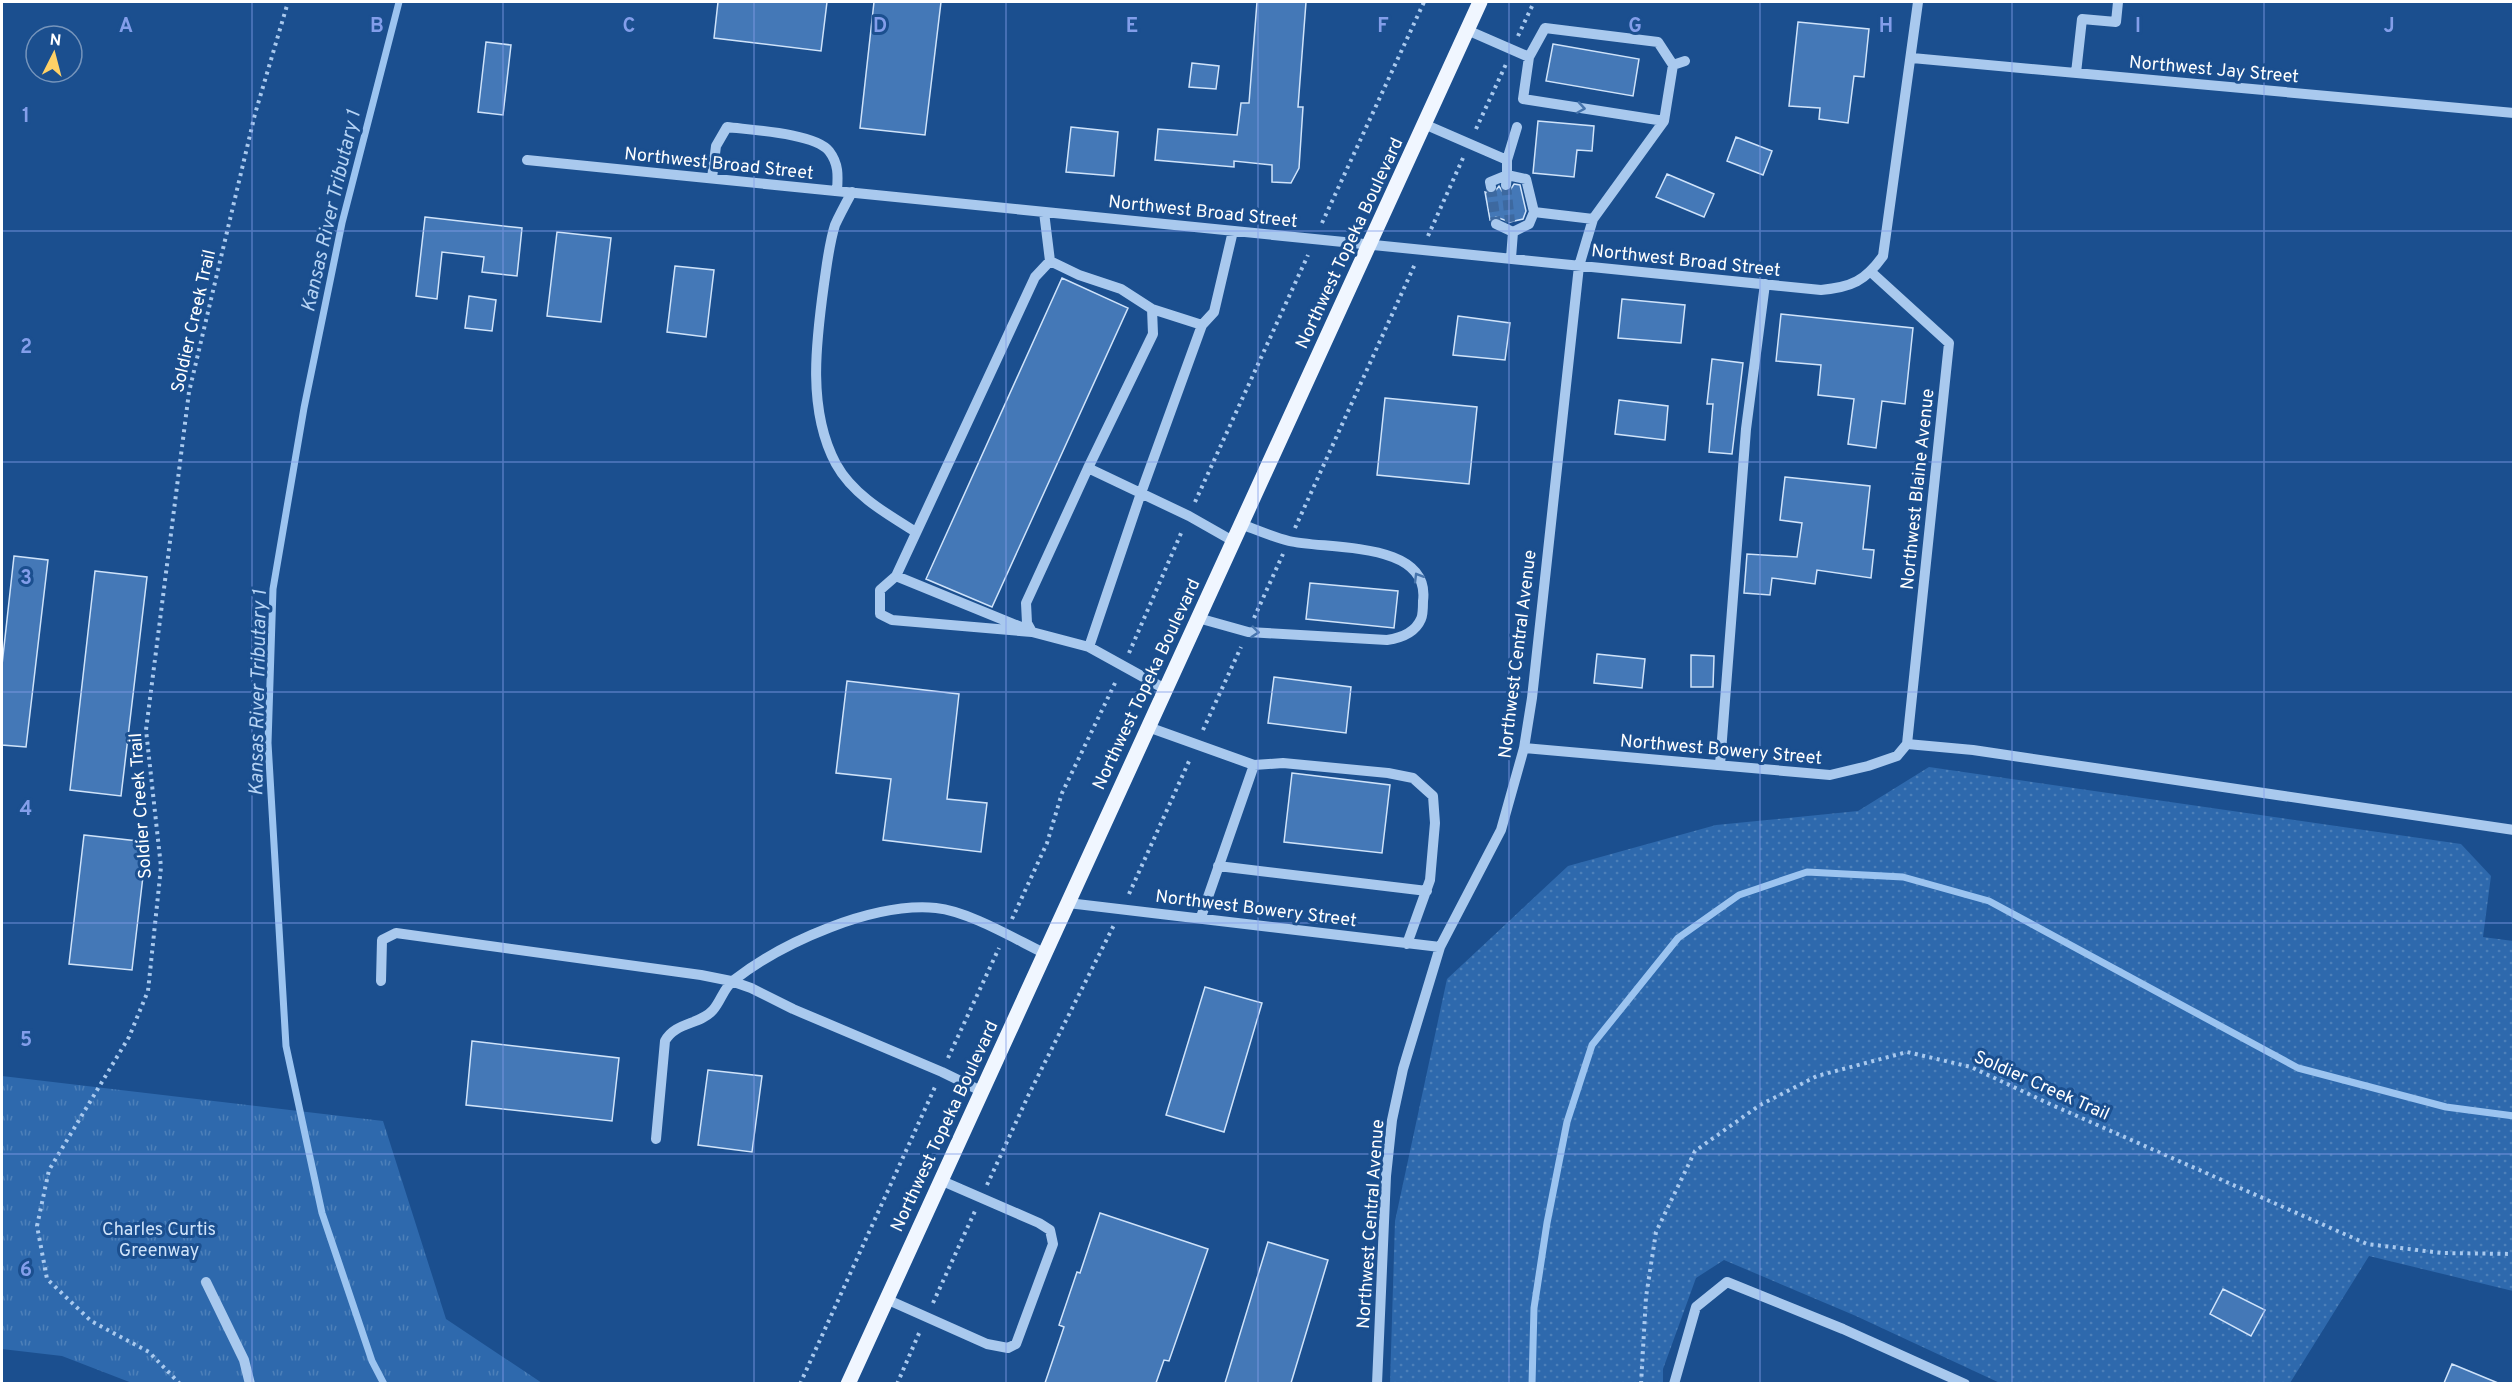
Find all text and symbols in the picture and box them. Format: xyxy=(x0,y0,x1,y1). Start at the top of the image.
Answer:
text: A xyxy=(119,14,133,40)
text: B xyxy=(370,14,384,40)
text: C xyxy=(623,14,635,40)
text: D xyxy=(873,14,887,40)
text: E xyxy=(1126,14,1138,40)
text: F xyxy=(1377,14,1389,40)
text: G xyxy=(1628,14,1642,40)
text: H xyxy=(1879,14,1893,40)
text: I xyxy=(2135,14,2141,40)
text: J xyxy=(2383,14,2395,40)
north arrow xyxy=(24,24,84,84)
text: N xyxy=(49,31,62,52)
street label: Northwest Jay Street xyxy=(2128,52,2300,89)
one-way arrow xyxy=(1577,101,1586,113)
text: 1 xyxy=(22,104,30,130)
water label: Kansas River Tributary 1 xyxy=(296,107,368,315)
street label: Northwest Topeka Boulevard xyxy=(1291,134,1409,353)
street label: Northwest Broad Street xyxy=(623,143,815,186)
street label: Northwest Broad Street xyxy=(1107,191,1299,234)
street label: Northwest Broad Street xyxy=(1590,240,1782,283)
street label: Soldier Creek Trail xyxy=(167,247,222,395)
text: 2 xyxy=(20,335,32,361)
street label: Northwest Blaine Avenue xyxy=(1896,387,1940,591)
street label: Northwest Central Avenue xyxy=(1494,549,1543,760)
text: 3 xyxy=(20,566,32,592)
one-way arrow xyxy=(1414,572,1425,583)
street label: Northwest Topeka Boulevard xyxy=(1088,575,1206,794)
water label: Kansas River Tributary 1 xyxy=(244,589,274,796)
one-way arrow xyxy=(1250,625,1259,638)
street label: Northwest Bowery Street xyxy=(1619,730,1823,771)
street label: Soldier Creek Trail xyxy=(125,732,158,880)
text: 4 xyxy=(20,797,32,823)
street label: Northwest Bowery Street xyxy=(1154,886,1358,933)
street label: Northwest Topeka Boulevard xyxy=(886,1017,1004,1236)
text: 5 xyxy=(20,1028,32,1054)
street label: Soldier Creek Trail xyxy=(1970,1046,2113,1127)
street label: Northwest Central Avenue xyxy=(1353,1119,1390,1330)
park label: Charles Curtis Greenway xyxy=(102,1219,216,1263)
text: 6 xyxy=(20,1258,32,1284)

